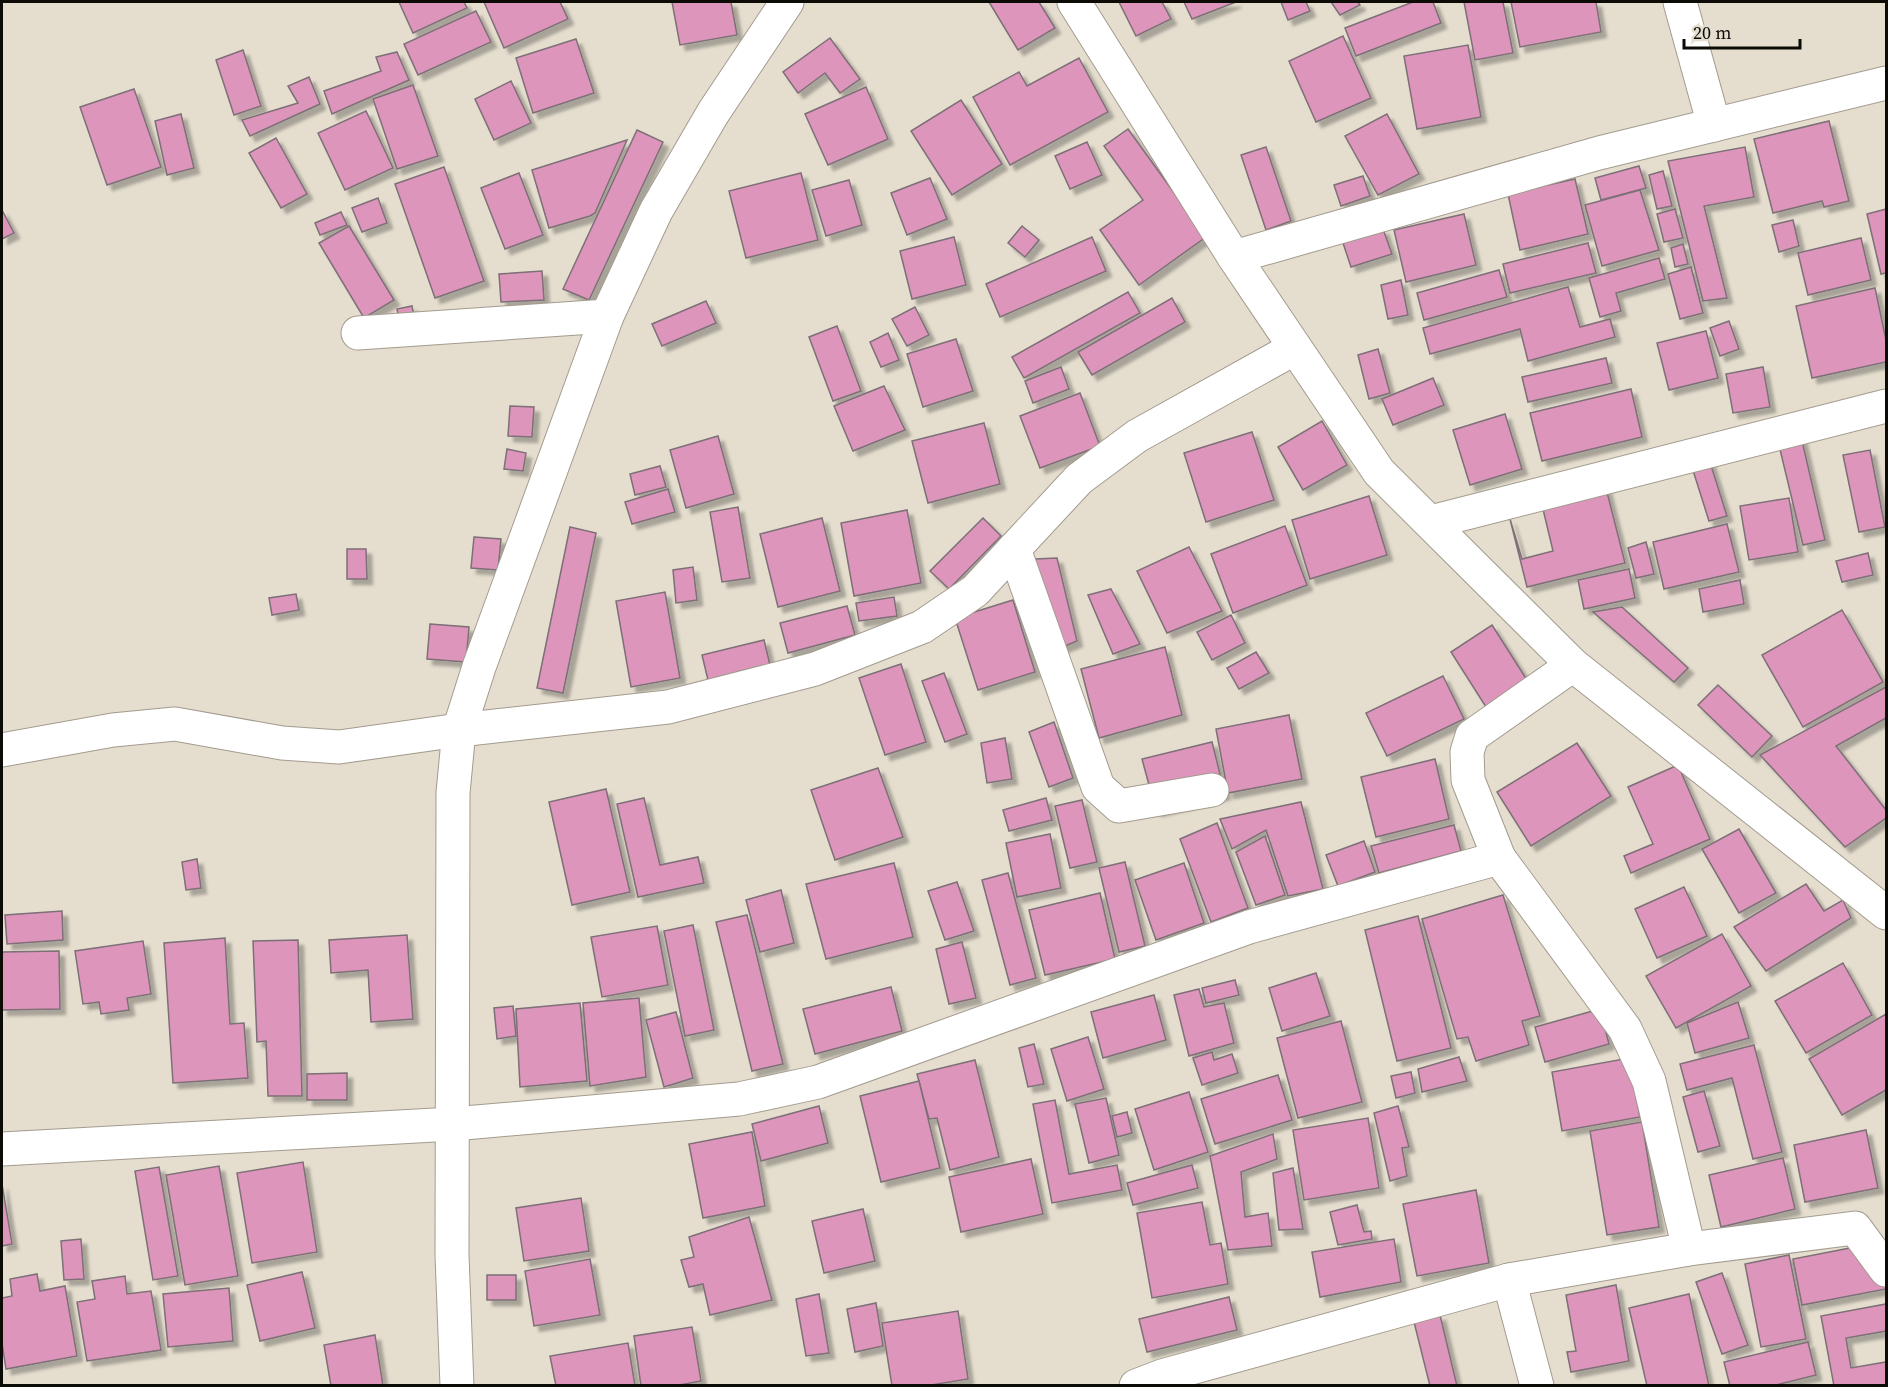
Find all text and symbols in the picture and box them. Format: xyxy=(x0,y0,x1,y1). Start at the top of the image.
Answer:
scale bar xyxy=(1684,12,1800,50)
text: 20 m xyxy=(1693,20,1731,45)

